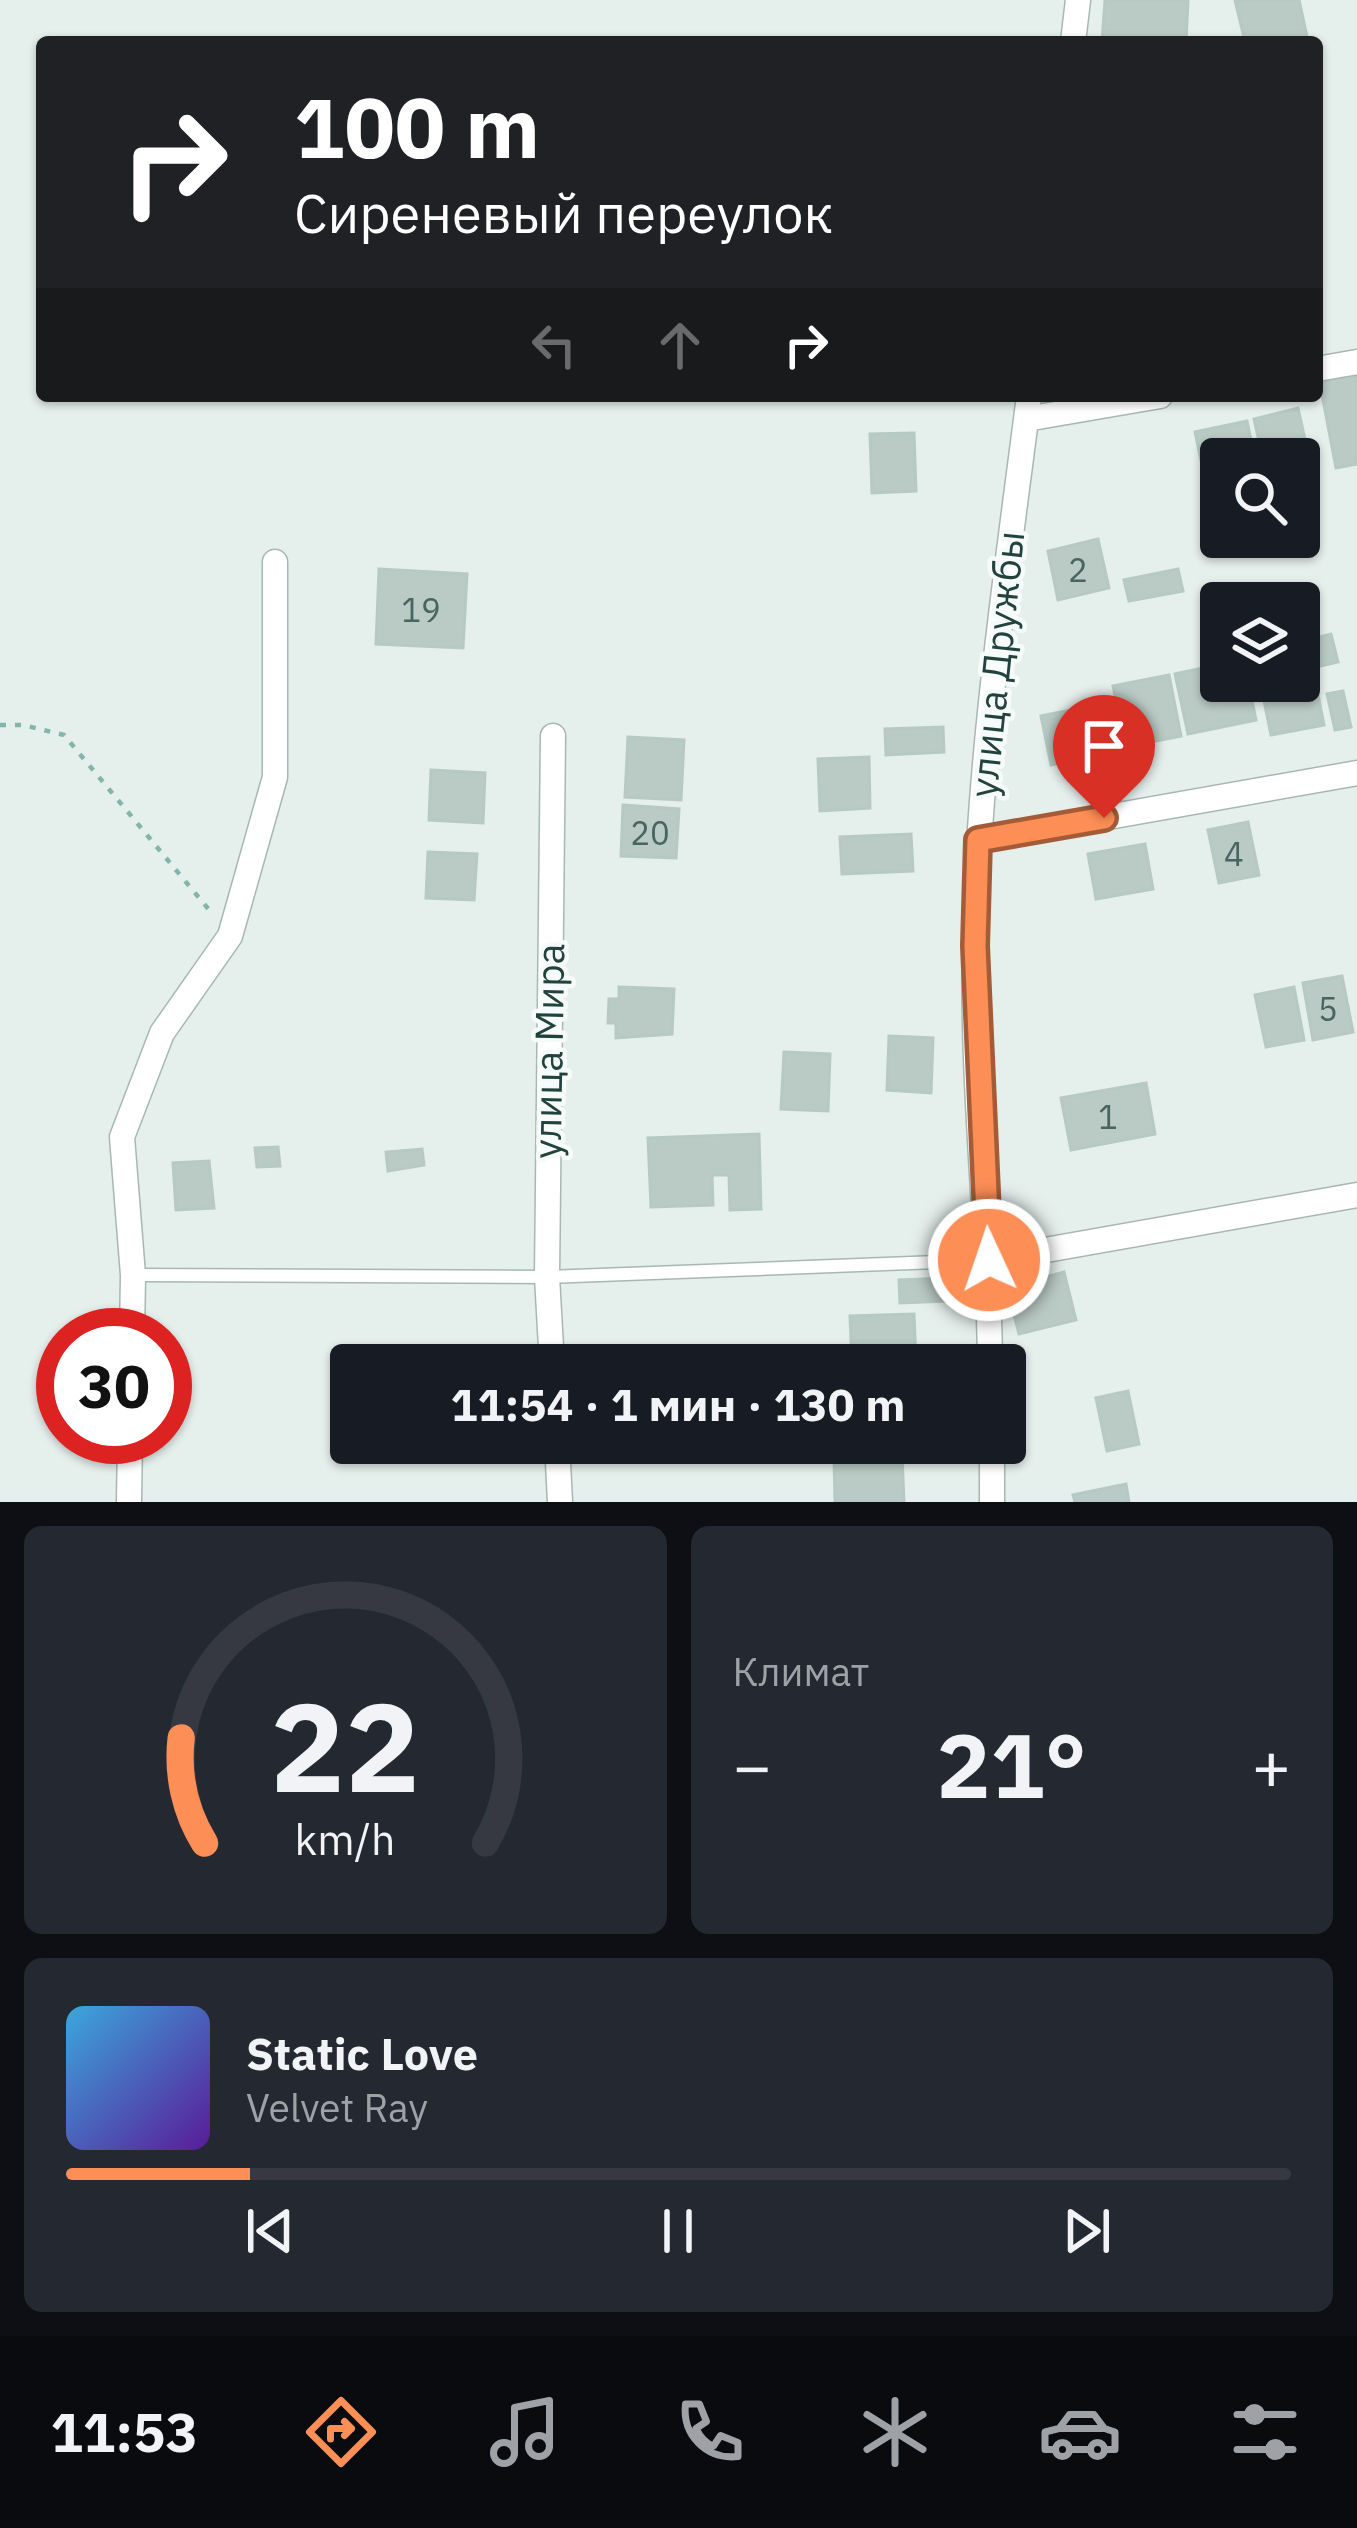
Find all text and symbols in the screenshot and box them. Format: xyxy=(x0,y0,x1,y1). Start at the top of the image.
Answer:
text: 100 m xyxy=(294,72,540,181)
icon: right xyxy=(96,84,252,240)
text: Сиреневый переулок xyxy=(294,178,833,248)
icon: left xyxy=(521,312,587,378)
icon: ahead xyxy=(647,312,713,378)
icon: right xyxy=(773,312,839,378)
map controls xyxy=(1200,438,1320,702)
button: search xyxy=(1200,438,1320,558)
street label: улица Дружбы xyxy=(957,528,1035,800)
house number: 2 xyxy=(1068,548,1088,591)
button: layers xyxy=(1200,582,1320,702)
house number: 19 xyxy=(401,588,441,631)
pin xyxy=(1053,695,1155,818)
icon: arrive xyxy=(1071,713,1137,779)
house number: 20 xyxy=(630,811,670,854)
house number: 4 xyxy=(1224,832,1244,875)
street label: улица Мира xyxy=(521,943,575,1159)
house number: 5 xyxy=(1318,987,1338,1030)
house number: 1 xyxy=(1098,1095,1118,1138)
position arrow xyxy=(926,1197,1052,1323)
speed limit sign: 30 xyxy=(36,1308,192,1464)
text: 11:54 · 1 мин · 130 m xyxy=(451,1375,905,1433)
text: Климат xyxy=(733,1646,869,1697)
text: 22 xyxy=(270,1664,420,1826)
text: 21° xyxy=(937,1706,1087,1823)
text: − xyxy=(733,1722,772,1808)
text: + xyxy=(1251,1722,1291,1808)
text: km/h xyxy=(295,1811,396,1867)
text: Static Love xyxy=(246,2024,478,2082)
text: Velvet Ray xyxy=(246,2082,428,2133)
icon: previous xyxy=(237,2198,303,2264)
icon: pause xyxy=(645,2198,711,2264)
icon: next xyxy=(1054,2198,1120,2264)
icon: directions xyxy=(299,2390,383,2474)
icon: music xyxy=(483,2390,567,2474)
icon: phone xyxy=(668,2390,752,2474)
icon: climate xyxy=(853,2390,937,2474)
icon: car xyxy=(1038,2390,1122,2474)
icon: filters xyxy=(1223,2390,1307,2474)
text: 11:53 xyxy=(50,2397,198,2467)

